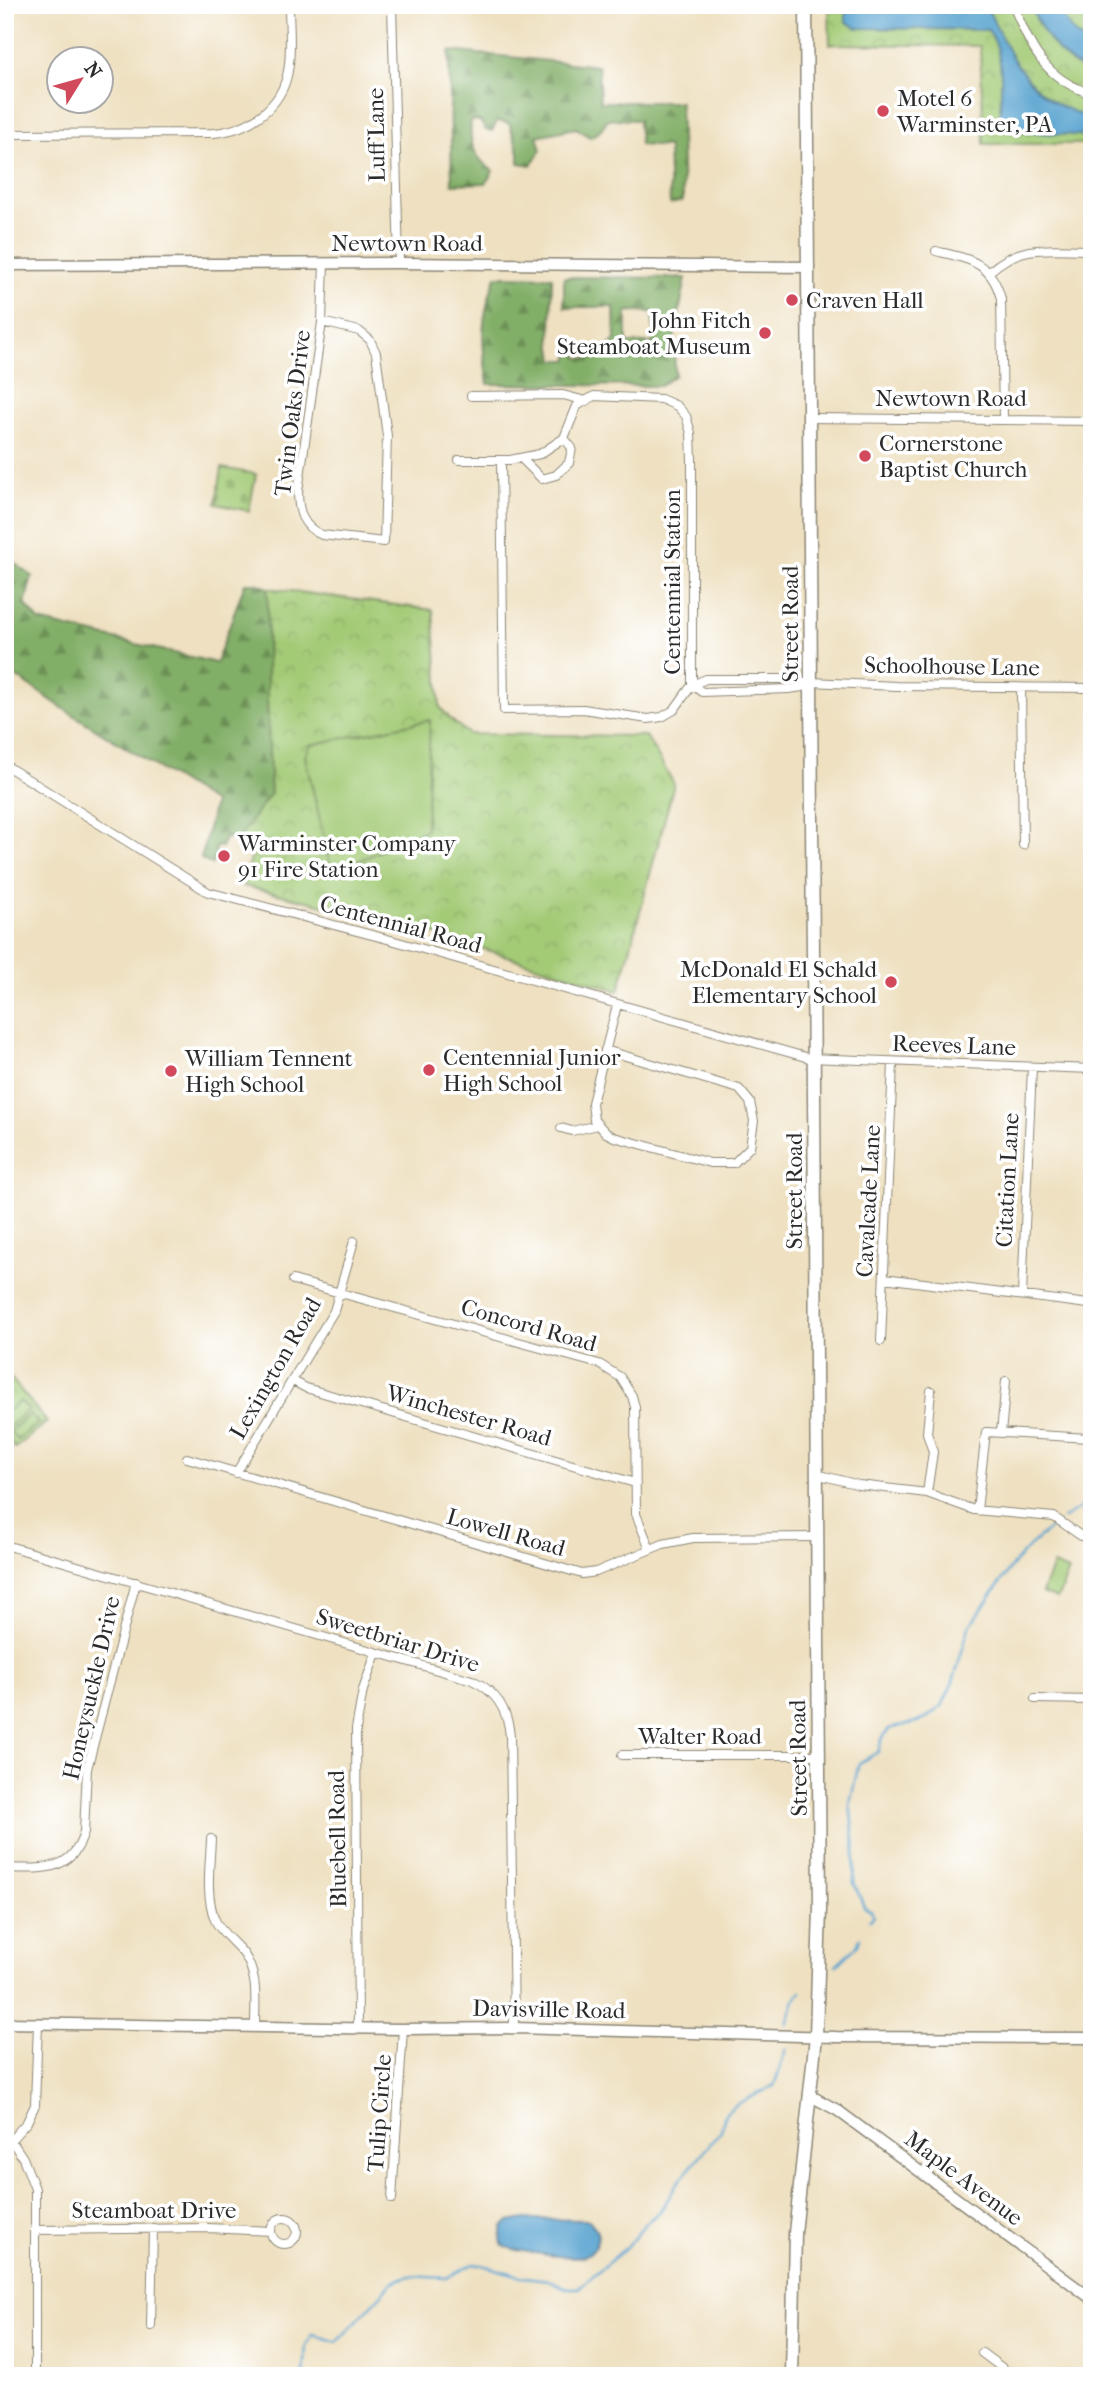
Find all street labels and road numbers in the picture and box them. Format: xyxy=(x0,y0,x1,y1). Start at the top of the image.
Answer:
street label: Luff Lane xyxy=(362,87,391,182)
street label: Newtown Road xyxy=(331,230,483,257)
street label: Twin Oaks Drive xyxy=(269,328,316,498)
street label: Newtown Road xyxy=(875,385,1027,412)
street label: Centennial Station xyxy=(659,489,686,675)
street label: Street Road xyxy=(777,565,804,682)
street label: Schoolhouse Lane xyxy=(864,651,1040,682)
street label: Centennial Road xyxy=(317,890,485,959)
street label: Reeves Lane xyxy=(892,1030,1016,1061)
street label: Citation Lane xyxy=(990,1112,1025,1248)
street label: Cavalcade Lane xyxy=(851,1124,886,1278)
street label: Street Road xyxy=(781,1132,808,1249)
street label: Lexington Road xyxy=(224,1292,327,1444)
street label: Concord Road xyxy=(458,1293,600,1358)
street label: Winchester Road xyxy=(382,1379,555,1452)
street label: Lowell Road xyxy=(444,1503,569,1562)
street label: Honeysuckle Drive xyxy=(57,1594,126,1783)
street label: Sweetbriar Drive xyxy=(313,1603,483,1678)
street label: Street Road xyxy=(784,1699,813,1817)
street label: Walter Road xyxy=(637,1723,762,1750)
street label: Bluebell Road xyxy=(323,1769,352,1908)
street label: Davisville Road xyxy=(472,1995,626,2024)
street label: Tulip Circle xyxy=(362,2053,397,2173)
street label: Maple Avenue xyxy=(899,2125,1028,2232)
street label: Steamboat Drive xyxy=(72,2197,236,2224)

